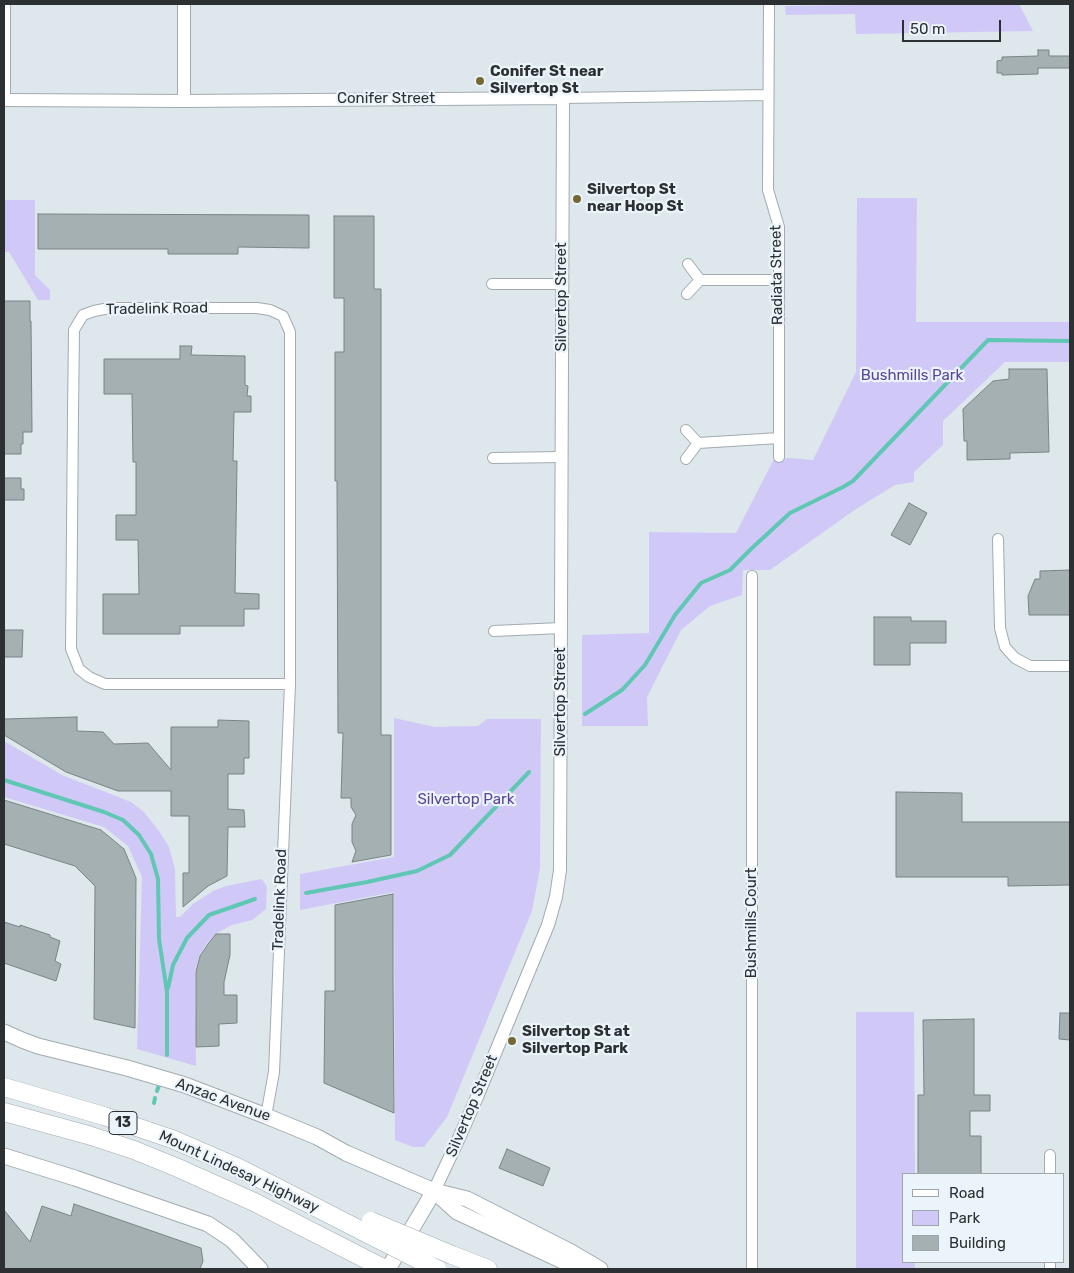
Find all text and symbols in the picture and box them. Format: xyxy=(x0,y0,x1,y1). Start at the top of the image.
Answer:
scale bar xyxy=(904,10,1003,42)
text: 50 m xyxy=(910,20,945,38)
place label: Conifer St near Silvertop St xyxy=(490,63,603,98)
marker: Conifer St near Silvertop St xyxy=(474,75,486,87)
street label: Conifer Street xyxy=(337,90,435,108)
place label: Silvertop St near Hoop St xyxy=(587,181,684,216)
marker: Silvertop St near Hoop St xyxy=(571,193,583,205)
street label: Radiata Street xyxy=(767,225,787,325)
street label: Silvertop Street xyxy=(553,242,571,352)
street label: Tradelink Road xyxy=(106,299,208,319)
park label: Bushmills Park xyxy=(861,367,963,385)
street label: Silvertop Street xyxy=(552,647,570,757)
park label: Silvertop Park xyxy=(417,791,515,809)
street label: Tradelink Road xyxy=(269,849,291,951)
street label: Bushmills Court xyxy=(743,868,761,978)
place label: Silvertop St at Silvertop Park xyxy=(522,1023,630,1058)
marker: Silvertop St at Silvertop Park xyxy=(506,1035,518,1047)
street label: Silvertop Street xyxy=(442,1052,502,1160)
street label: Anzac Avenue xyxy=(173,1075,273,1125)
road number: 13 xyxy=(109,1112,137,1134)
street label: Mount Lindesay Highway xyxy=(156,1127,322,1217)
legend xyxy=(902,1173,1064,1263)
text: Road xyxy=(949,1184,985,1202)
text: Park xyxy=(949,1209,980,1227)
text: Building xyxy=(949,1234,1006,1252)

